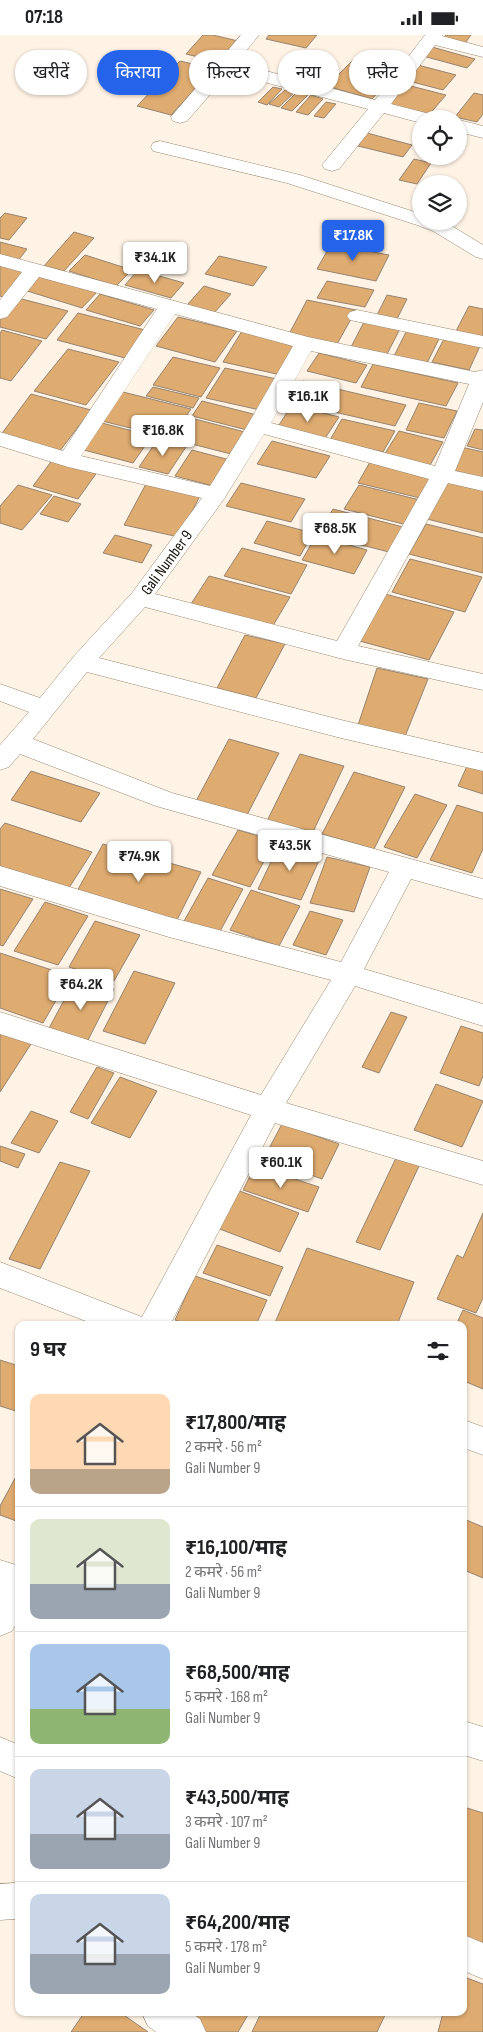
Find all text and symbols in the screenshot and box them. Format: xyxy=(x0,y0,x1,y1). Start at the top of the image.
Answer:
text: 07:18 xyxy=(25,6,63,29)
chip: खरीदें xyxy=(15,50,87,95)
chip: किराया xyxy=(97,50,179,95)
chip: फ़िल्टर xyxy=(189,50,268,95)
chip: नया xyxy=(278,50,339,95)
chip: फ़्लैट xyxy=(349,50,416,95)
map controls xyxy=(412,110,467,230)
button: locate xyxy=(412,110,467,165)
button: layers xyxy=(412,175,467,230)
pin: ₹17.8K xyxy=(312,219,394,262)
text: ₹17.8K xyxy=(333,226,373,245)
pin: ₹34.1K xyxy=(114,241,196,284)
text: ₹34.1K xyxy=(134,248,176,267)
pin: ₹16.1K xyxy=(267,381,349,423)
text: ₹16.1K xyxy=(288,387,328,406)
pin: ₹16.8K xyxy=(122,415,204,457)
text: ₹16.8K xyxy=(142,421,184,440)
pin: ₹68.5K xyxy=(294,513,376,555)
text: ₹68.5K xyxy=(314,519,356,538)
street label: Gali Number 9 xyxy=(137,527,197,599)
pin: ₹43.5K xyxy=(249,829,331,872)
text: ₹43.5K xyxy=(269,836,311,855)
pin: ₹74.9K xyxy=(98,841,180,883)
text: ₹74.9K xyxy=(118,847,160,866)
pin: ₹64.2K xyxy=(40,969,122,1011)
text: ₹64.2K xyxy=(59,975,103,994)
pin: ₹60.1K xyxy=(240,1147,322,1189)
text: ₹60.1K xyxy=(260,1153,302,1172)
text: 9 घर xyxy=(30,1337,66,1362)
icon: filters xyxy=(424,1337,452,1365)
text: ₹17,800/माह xyxy=(185,1410,286,1435)
icon: home xyxy=(70,1414,130,1474)
text: 2 कमरे · 56 m² xyxy=(185,1438,262,1457)
text: Gali Number 9 xyxy=(185,1459,260,1478)
text: ₹16,100/माह xyxy=(185,1535,287,1560)
icon: home xyxy=(70,1539,130,1599)
text: 2 कमरे · 56 m² xyxy=(185,1563,262,1582)
text: Gali Number 9 xyxy=(185,1584,260,1603)
text: ₹68,500/माह xyxy=(185,1660,290,1685)
icon: home xyxy=(70,1664,130,1724)
text: 5 कमरे · 168 m² xyxy=(185,1688,268,1707)
text: Gali Number 9 xyxy=(185,1709,260,1728)
text: ₹43,500/माह xyxy=(185,1785,289,1810)
icon: home xyxy=(70,1789,130,1849)
text: 3 कमरे · 107 m² xyxy=(185,1813,268,1832)
text: Gali Number 9 xyxy=(185,1834,260,1853)
text: ₹64,200/माह xyxy=(185,1910,290,1935)
icon: home xyxy=(70,1914,130,1974)
text: 5 कमरे · 178 m² xyxy=(185,1938,267,1957)
text: Gali Number 9 xyxy=(185,1959,260,1978)

